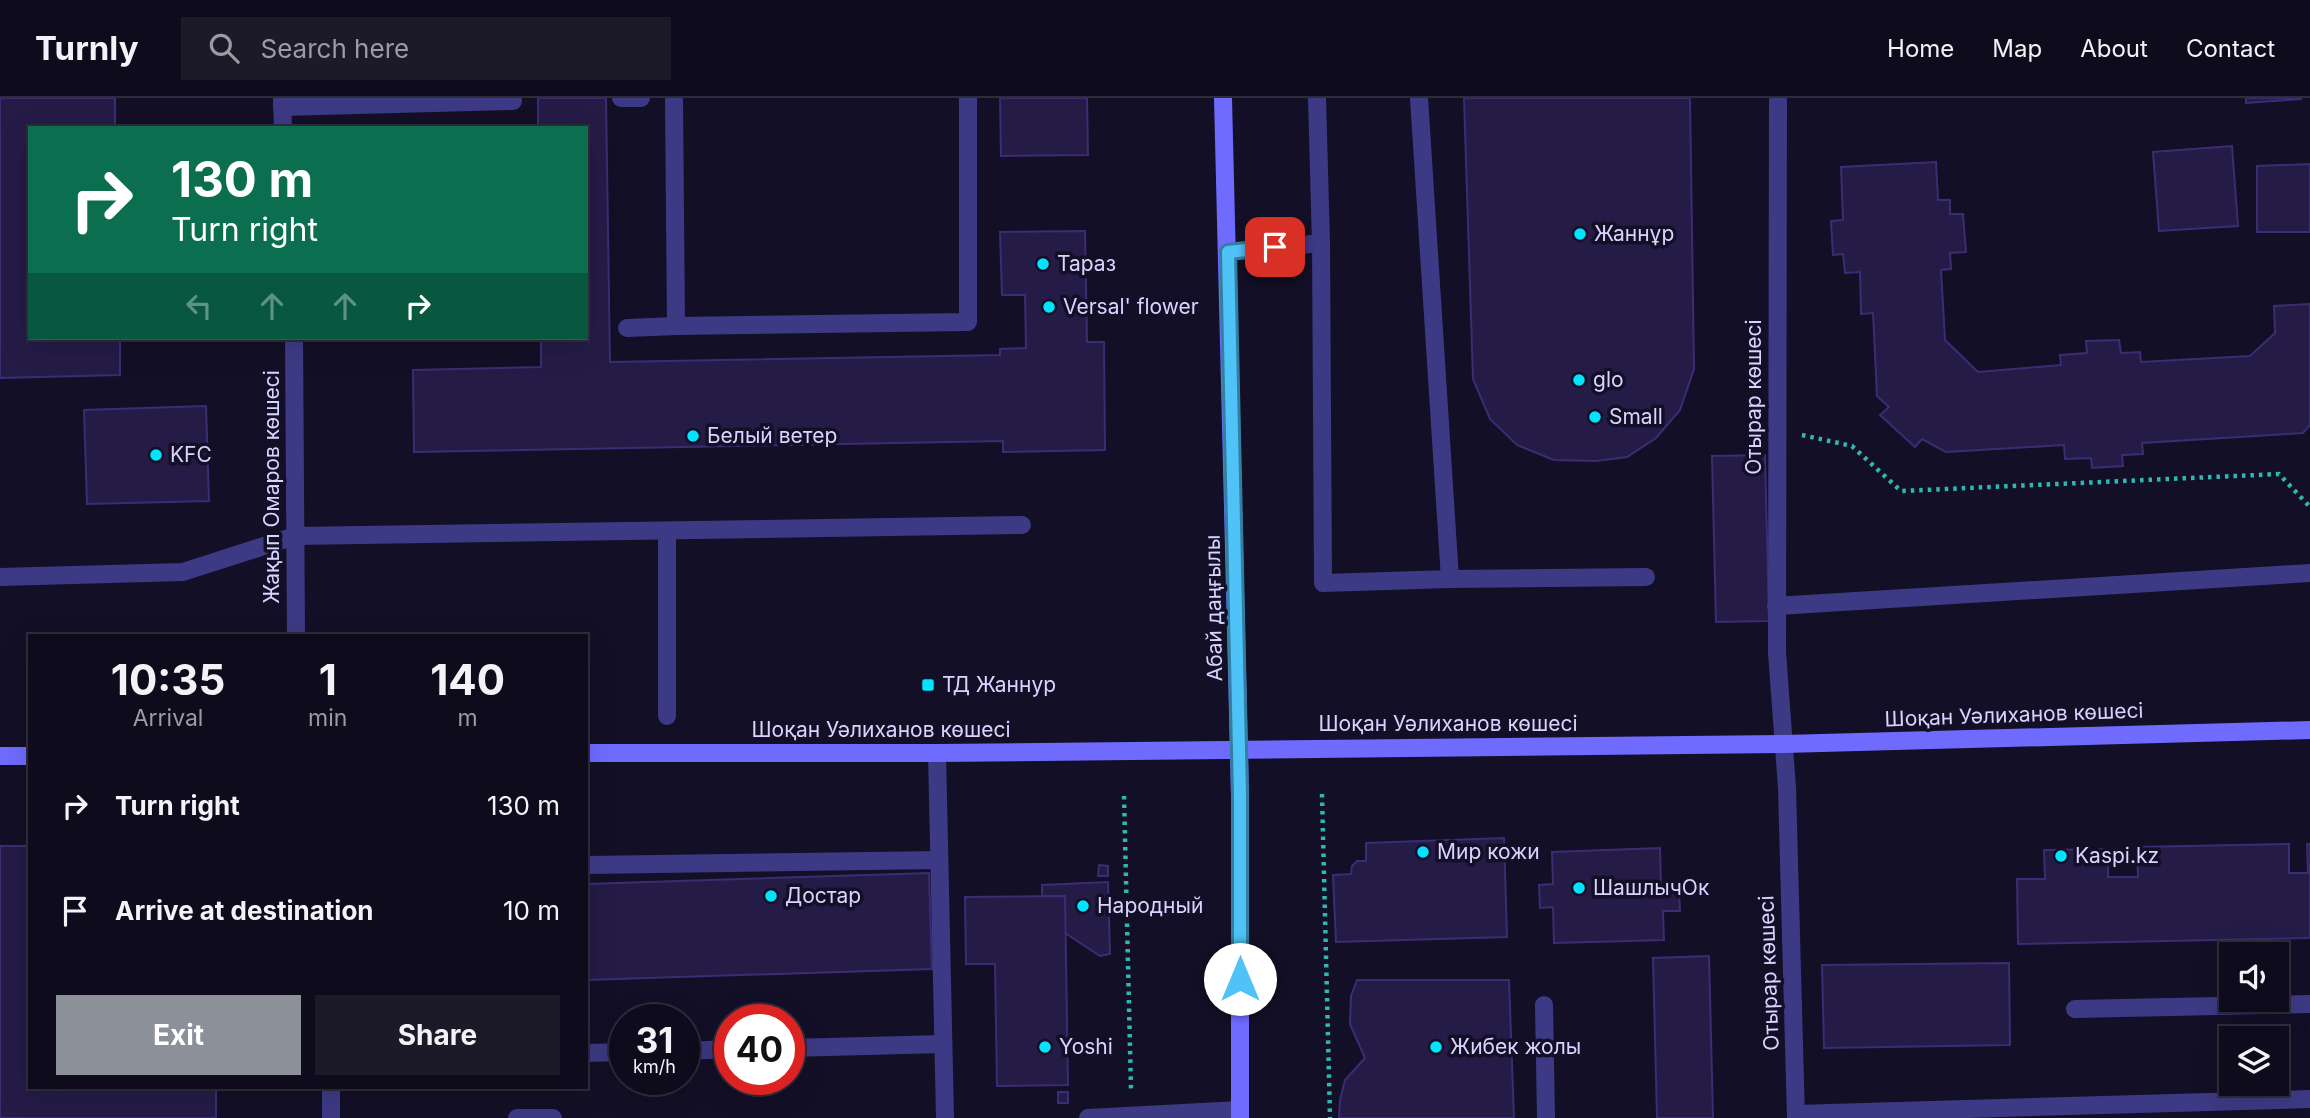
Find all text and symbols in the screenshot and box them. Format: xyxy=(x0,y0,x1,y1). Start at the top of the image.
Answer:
search box xyxy=(181,17,671,80)
text: Turnly xyxy=(35,28,139,68)
icon: search xyxy=(205,29,243,67)
text: Search here xyxy=(261,33,409,64)
text: Home xyxy=(1887,34,1954,63)
text: Map xyxy=(1992,34,2042,63)
text: About xyxy=(2080,34,2148,63)
text: Contact xyxy=(2186,34,2275,63)
text: 130 m xyxy=(171,150,313,209)
icon: right xyxy=(56,154,147,245)
text: Turn right xyxy=(171,210,318,249)
pin xyxy=(1245,217,1305,277)
place label: Жаннұр xyxy=(1594,221,1674,246)
marker: Жаннұр xyxy=(1572,226,1588,242)
icon: arrive xyxy=(1256,228,1294,266)
place label: Тараз xyxy=(1057,251,1116,276)
marker: Тараз xyxy=(1035,256,1051,272)
icon: left xyxy=(180,287,218,325)
icon: ahead xyxy=(253,287,291,325)
icon: ahead xyxy=(326,287,364,325)
icon: right xyxy=(399,287,437,325)
place label: Versal' flower xyxy=(1063,294,1199,319)
marker: Versal' flower xyxy=(1041,299,1057,315)
street label: Отырар көшесі xyxy=(1741,319,1766,475)
place label: glo xyxy=(1593,367,1624,392)
street label: Жақып Омаров көшесі xyxy=(259,370,284,604)
marker: glo xyxy=(1571,372,1587,388)
place label: Small xyxy=(1609,404,1663,429)
marker: Small xyxy=(1587,409,1603,425)
place label: Белый ветер xyxy=(707,423,837,448)
marker: Белый ветер xyxy=(685,428,701,444)
place label: KFC xyxy=(170,442,212,467)
marker: KFC xyxy=(148,447,164,463)
street label: Абай даңғылы xyxy=(1200,534,1227,682)
text: 10:35 xyxy=(111,654,225,705)
text: 1 xyxy=(319,654,337,705)
text: 140 xyxy=(430,654,505,705)
place label: ТД Жаннур xyxy=(942,672,1056,697)
marker: ТД Жаннур xyxy=(920,677,936,693)
street label: Шоқан Уәлиханов көшесі xyxy=(1884,697,2144,732)
text: Arrival xyxy=(133,704,203,732)
text: min xyxy=(308,704,347,732)
text: m xyxy=(458,704,478,732)
street label: Шоқан Уәлиханов көшесі xyxy=(1318,711,1578,736)
street label: Шоқан Уәлиханов көшесі xyxy=(751,717,1011,742)
icon: right xyxy=(56,787,94,825)
text: Turn right xyxy=(115,790,240,821)
text: 130 m xyxy=(487,790,560,821)
place label: Мир кожи xyxy=(1437,839,1540,864)
place label: Kaspi.kz xyxy=(2075,843,2159,868)
marker: Мир кожи xyxy=(1415,844,1431,860)
marker: Kaspi.kz xyxy=(2053,848,2069,864)
place label: ШашлычОк xyxy=(1593,875,1710,900)
marker: ШашлычОк xyxy=(1571,880,1587,896)
place label: Достар xyxy=(785,883,861,908)
marker: Достар xyxy=(763,888,779,904)
icon: arrive xyxy=(56,892,94,930)
place label: Народный xyxy=(1097,893,1203,918)
text: Arrive at destination xyxy=(115,895,374,926)
text: 10 m xyxy=(503,895,560,926)
street label: Отырар көшесі xyxy=(1753,895,1784,1051)
marker: Народный xyxy=(1075,898,1091,914)
position arrow xyxy=(1203,942,1277,1016)
map controls xyxy=(2219,942,2289,1096)
button: sound xyxy=(2219,942,2289,1012)
button: Exit xyxy=(56,995,301,1075)
button: Share xyxy=(315,995,560,1075)
speed limit sign: 40 xyxy=(714,1004,805,1095)
text: 31 xyxy=(636,1019,673,1061)
button: layers xyxy=(2219,1026,2289,1096)
place label: Yoshi xyxy=(1059,1034,1113,1059)
place label: Жибек жолы xyxy=(1450,1034,1581,1059)
marker: Yoshi xyxy=(1037,1039,1053,1055)
marker: Жибек жолы xyxy=(1428,1039,1444,1055)
text: km/h xyxy=(633,1056,676,1077)

